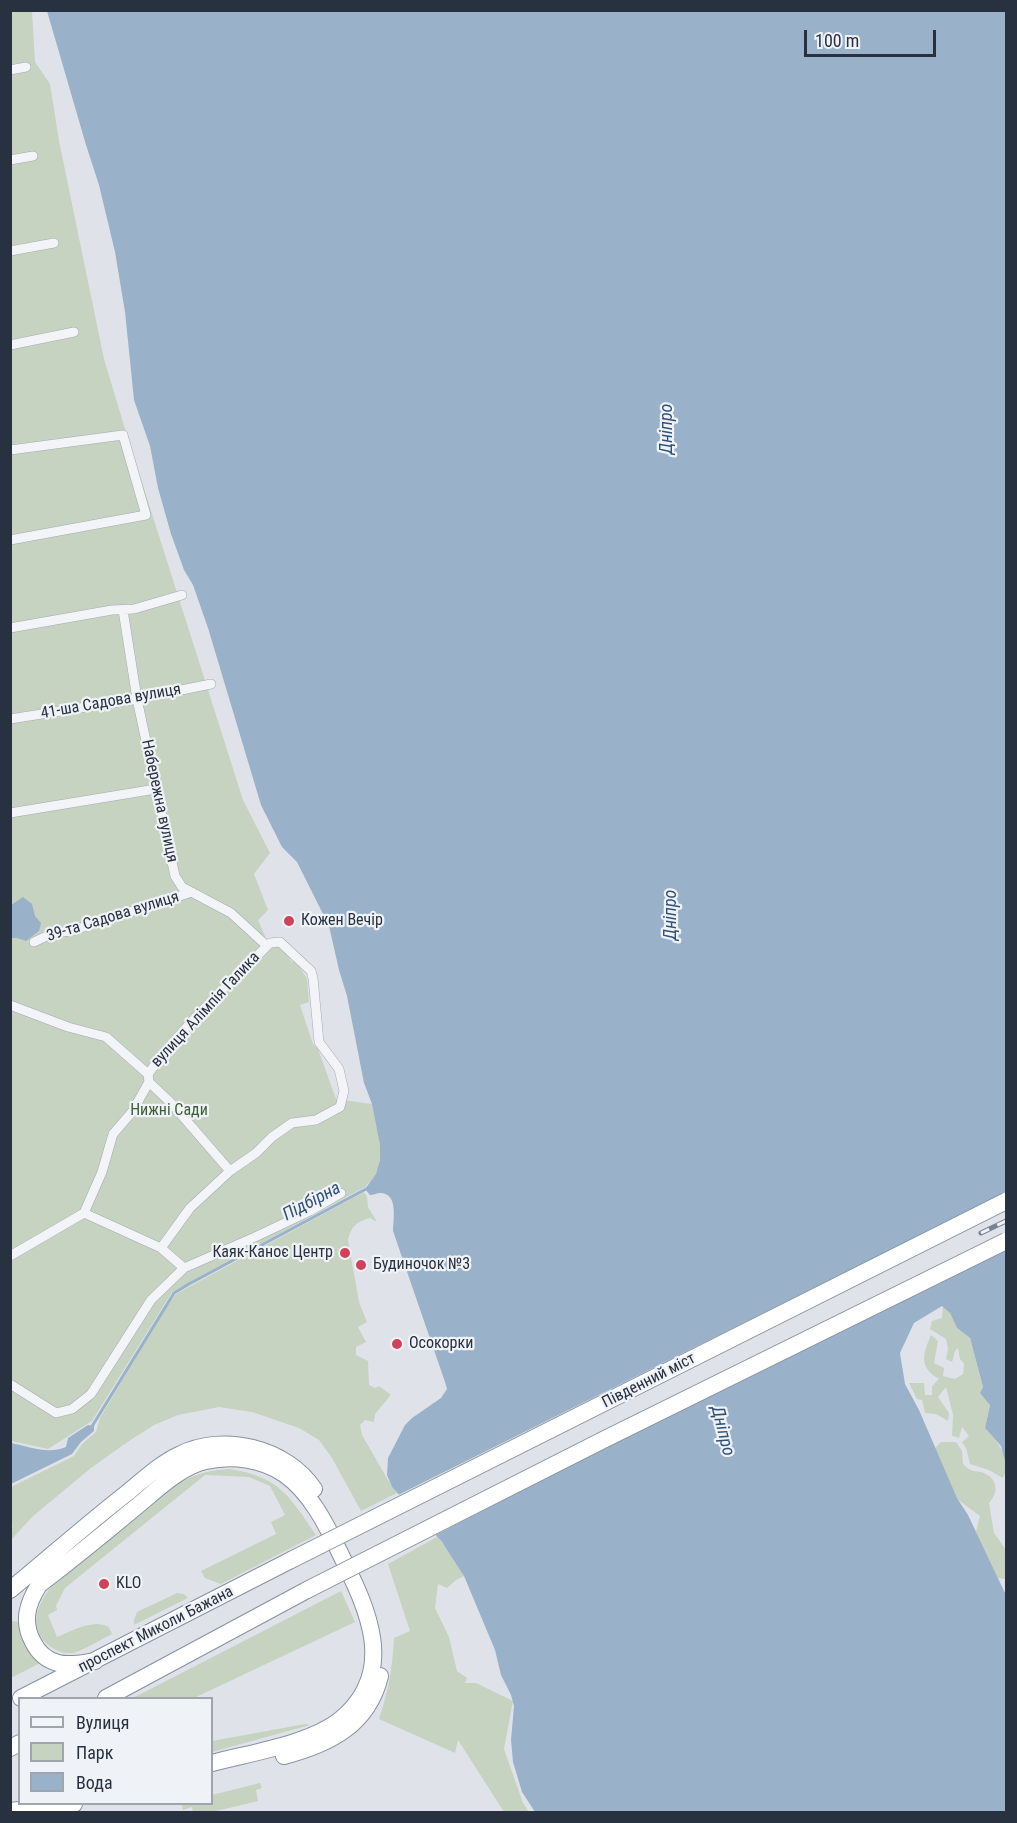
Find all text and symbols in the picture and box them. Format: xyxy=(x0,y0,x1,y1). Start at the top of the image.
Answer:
scale bar xyxy=(807,18,939,56)
text: 100 m xyxy=(815,30,859,51)
water label: Дніпро xyxy=(656,404,678,454)
street label: 41-ша Садова вулиця xyxy=(39,680,183,724)
street label: Набережна вулиця xyxy=(137,738,181,864)
street label: 39-та Садова вулиця xyxy=(45,888,181,946)
water label: Дніпро xyxy=(660,890,682,940)
place label: Кожен Вечір xyxy=(301,911,383,931)
marker: Кожен Вечір xyxy=(282,914,296,928)
street label: вулиця Алімпія Галика xyxy=(148,948,264,1072)
park label: Нижні Сади xyxy=(130,1101,208,1121)
water label: Підбірна xyxy=(279,1178,345,1226)
place label: Каяк-Каноє Центр xyxy=(212,1243,333,1263)
marker: Каяк-Каноє Центр xyxy=(338,1246,352,1260)
place label: Будиночок №3 xyxy=(373,1255,470,1275)
marker: Будиночок №3 xyxy=(354,1258,368,1272)
place label: Осокорки xyxy=(409,1334,473,1354)
marker: Осокорки xyxy=(390,1337,404,1351)
street label: Південний міст xyxy=(599,1349,699,1413)
water label: Дніпро xyxy=(705,1404,739,1458)
place label: KLO xyxy=(116,1574,141,1594)
marker: KLO xyxy=(97,1577,111,1591)
street label: проспект Миколи Бажана xyxy=(75,1583,237,1677)
legend xyxy=(18,1697,213,1805)
text: Вулиця xyxy=(76,1712,130,1733)
text: Парк xyxy=(76,1742,113,1763)
text: Вода xyxy=(76,1772,113,1793)

